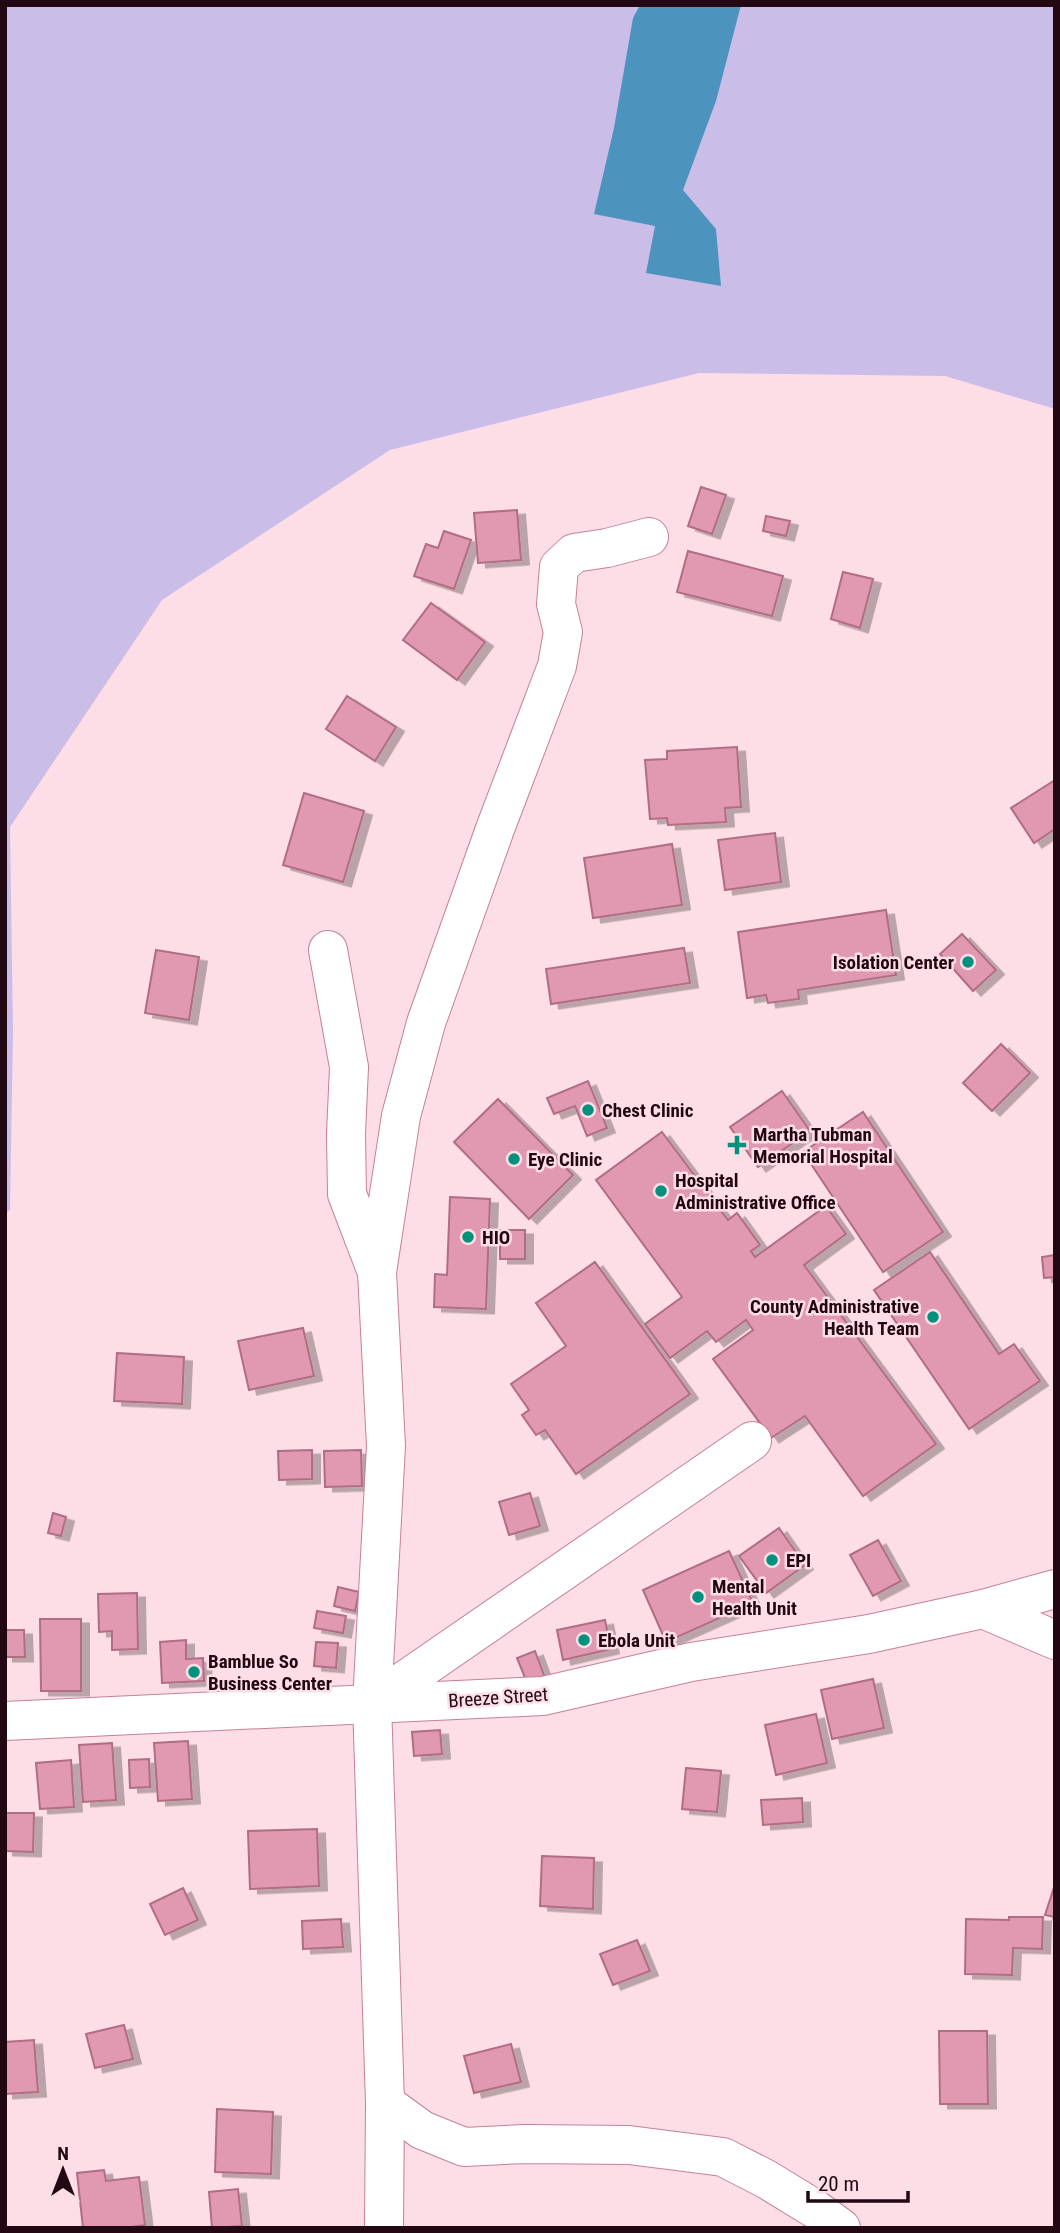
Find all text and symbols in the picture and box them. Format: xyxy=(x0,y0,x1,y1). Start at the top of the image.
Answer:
place label: Isolation Center xyxy=(833,951,954,974)
marker: Isolation Center xyxy=(960,954,976,970)
place label: Chest Clinic xyxy=(602,1099,694,1122)
marker: Chest Clinic xyxy=(580,1102,596,1118)
place label: Martha Tubman Memorial Hospital xyxy=(753,1123,893,1168)
marker: Martha Tubman Memorial Hospital xyxy=(727,1135,747,1155)
place label: Eye Clinic xyxy=(528,1148,602,1171)
marker: Eye Clinic xyxy=(506,1151,522,1167)
place label: Hospital Administrative Office xyxy=(675,1169,836,1214)
marker: Hospital Administrative Office xyxy=(653,1183,669,1199)
place label: HIO xyxy=(482,1226,510,1249)
marker: HIO xyxy=(460,1229,476,1245)
place label: County Administrative Health Team xyxy=(750,1295,919,1340)
marker: County Administrative Health Team xyxy=(925,1309,941,1325)
place label: EPI xyxy=(786,1549,811,1572)
marker: EPI xyxy=(764,1552,780,1568)
place label: Mental Health Unit xyxy=(712,1575,797,1620)
marker: Mental Health Unit xyxy=(690,1589,706,1605)
place label: Ebola Unit xyxy=(598,1629,675,1652)
marker: Ebola Unit xyxy=(576,1632,592,1648)
place label: Bamblue So Business Center xyxy=(208,1650,332,1695)
marker: Bamblue So Business Center xyxy=(186,1664,202,1680)
street label: Breeze Street xyxy=(447,1683,549,1712)
north arrow xyxy=(28,2135,98,2205)
text: N xyxy=(57,2142,69,2165)
scale bar xyxy=(808,2160,908,2204)
text: 20 m xyxy=(818,2172,859,2196)

